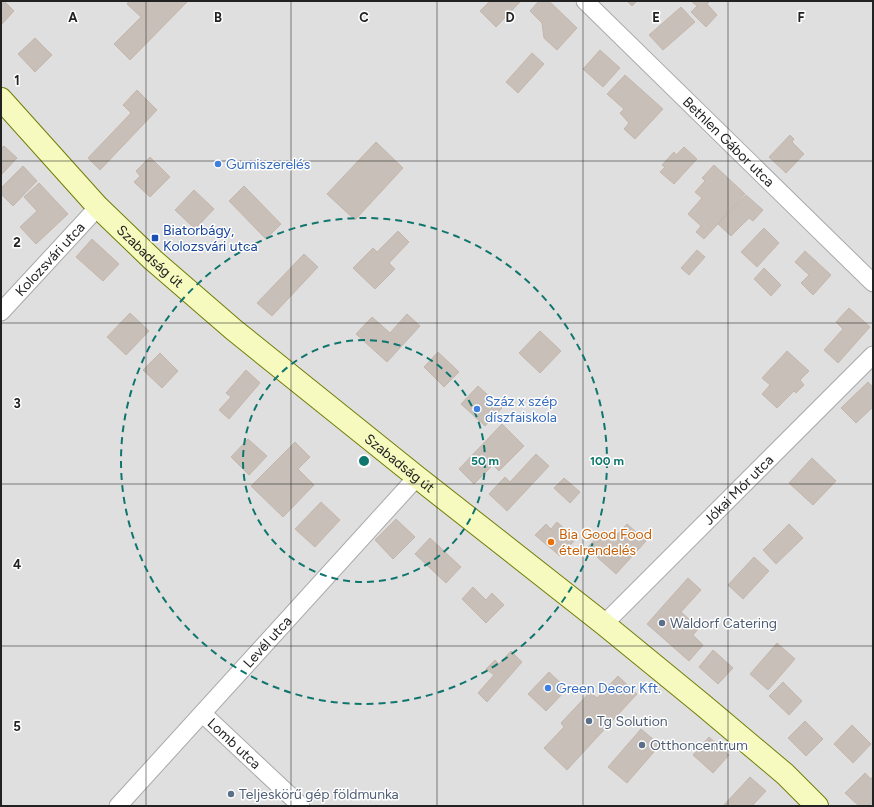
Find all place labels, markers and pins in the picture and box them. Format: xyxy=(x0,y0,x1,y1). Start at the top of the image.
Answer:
place label: Gumiszerelés xyxy=(226,156,310,173)
marker: Gumiszerelés xyxy=(213,159,223,169)
place label: Biatorbágy, Kolozsvári utca xyxy=(163,222,258,255)
marker: Biatorbágy, Kolozsvári utca xyxy=(150,233,160,243)
place label: Száz x szép díszfaiskola xyxy=(485,393,557,426)
marker: Száz x szép díszfaiskola xyxy=(472,404,482,414)
centre of rings xyxy=(357,454,371,468)
place label: Bia Good Food ételrendelés xyxy=(559,526,652,559)
marker: Bia Good Food ételrendelés xyxy=(546,537,556,547)
place label: Waldorf Catering xyxy=(670,615,777,632)
marker: Waldorf Catering xyxy=(657,618,667,628)
place label: Green Decor Kft. xyxy=(556,680,661,697)
marker: Green Decor Kft. xyxy=(543,683,553,693)
place label: Tg Solution xyxy=(597,713,668,730)
marker: Tg Solution xyxy=(584,716,594,726)
place label: Otthoncentrum xyxy=(650,737,748,754)
marker: Otthoncentrum xyxy=(637,740,647,750)
place label: Teljeskörű gép földmunka xyxy=(239,786,399,803)
marker: Teljeskörű gép földmunka xyxy=(226,789,236,799)

